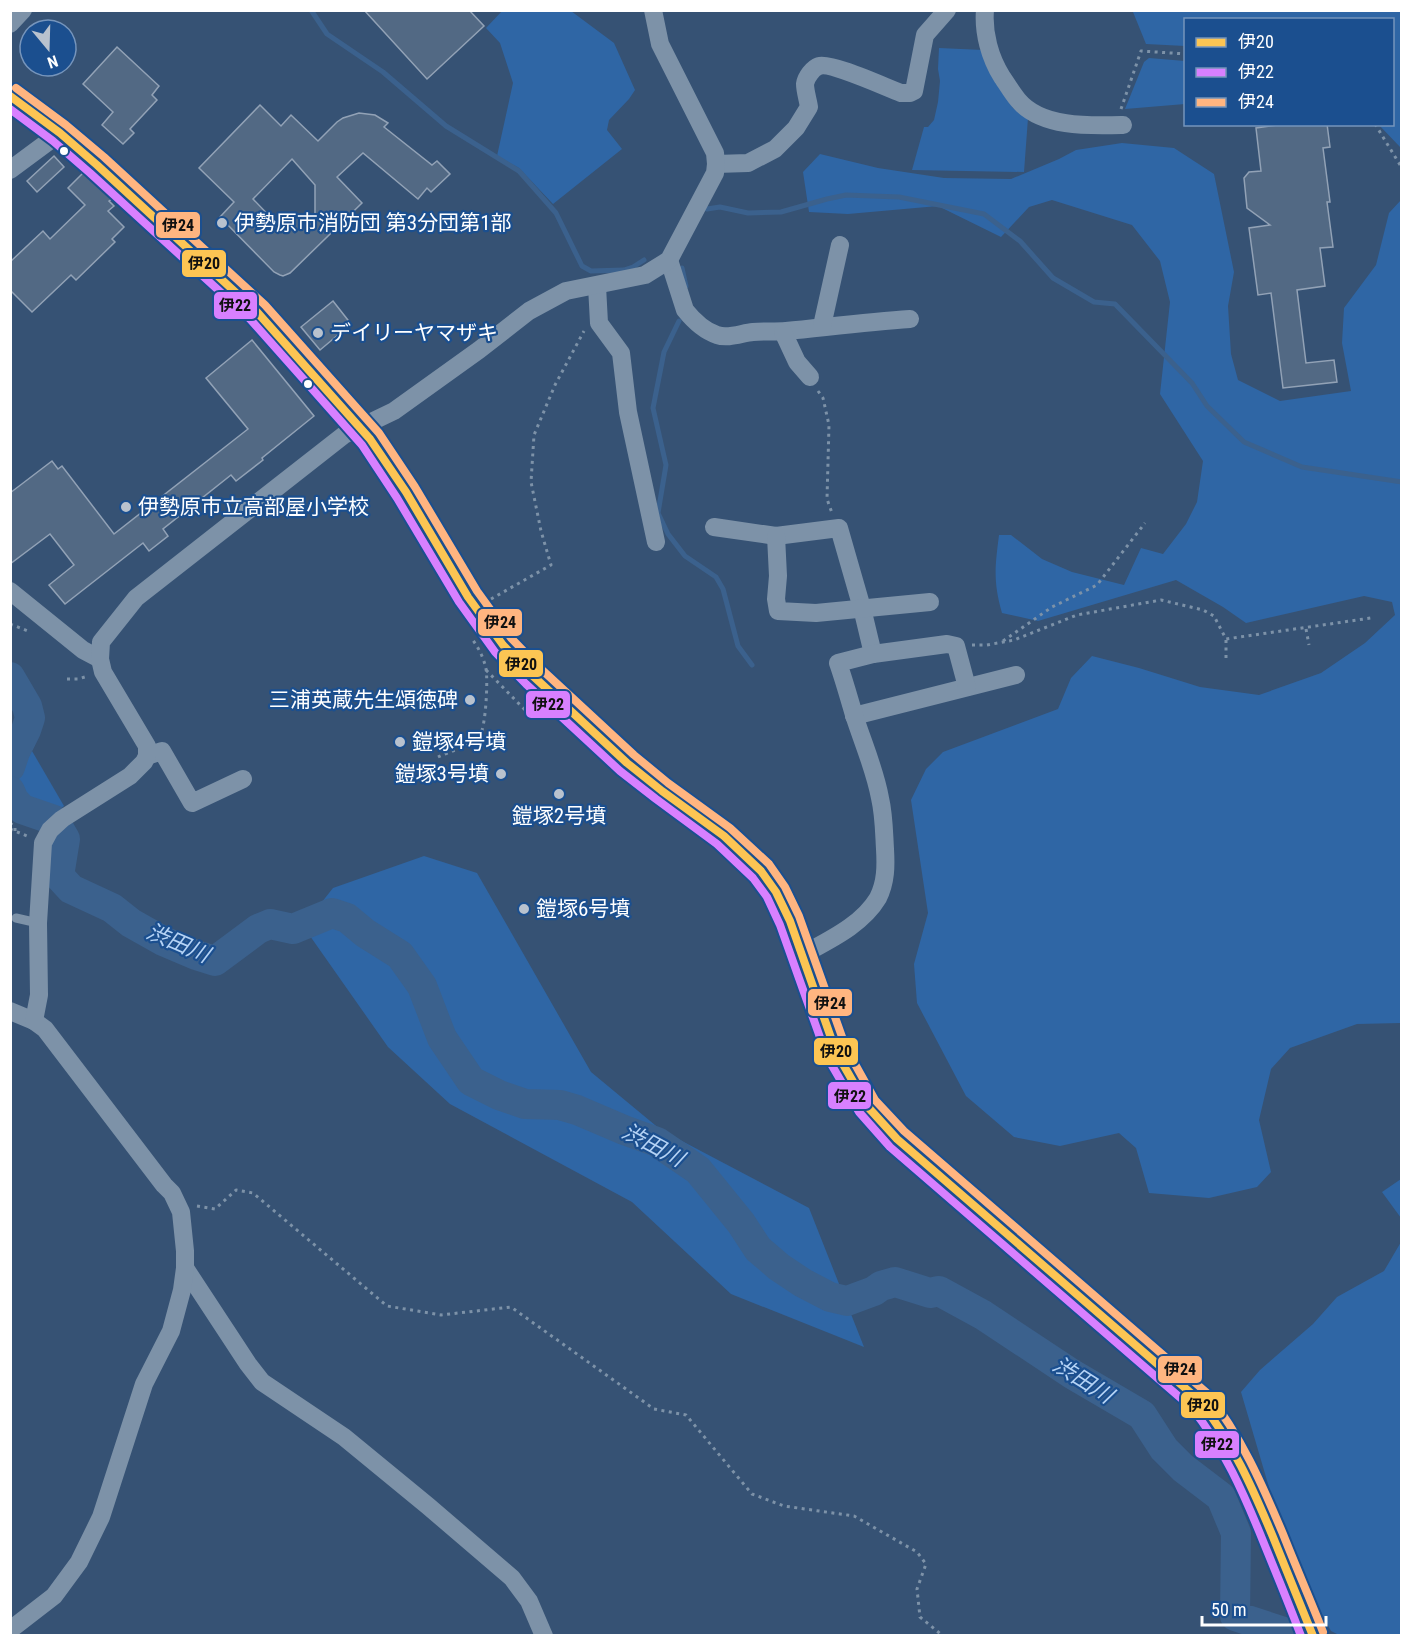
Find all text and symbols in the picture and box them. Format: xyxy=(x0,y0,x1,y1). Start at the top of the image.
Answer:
north arrow xyxy=(18,18,78,78)
legend xyxy=(1184,18,1394,126)
text: 伊20 xyxy=(1238,31,1274,52)
text: N xyxy=(45,51,60,72)
text: 伊22 xyxy=(1238,61,1274,82)
text: 伊24 xyxy=(1238,91,1274,112)
unlabelled marker xyxy=(58,145,70,157)
line badge: 伊24 xyxy=(155,211,201,239)
place label: 伊勢原市消防団 第3分団第1部 xyxy=(234,211,512,235)
text: 伊24 xyxy=(161,216,194,235)
marker: 伊勢原市消防団 第3分団第1部 xyxy=(215,216,229,230)
line badge: 伊20 xyxy=(181,249,227,278)
text: 伊20 xyxy=(187,254,220,273)
line badge: 伊22 xyxy=(213,291,258,320)
text: 伊22 xyxy=(218,296,251,315)
place label: デイリーヤマザキ xyxy=(330,321,498,345)
marker: デイリーヤマザキ xyxy=(311,326,325,340)
unlabelled marker xyxy=(302,378,314,390)
place label: 伊勢原市立高部屋小学校 xyxy=(138,495,369,519)
marker: 伊勢原市立高部屋小学校 xyxy=(119,500,133,514)
line badge: 伊24 xyxy=(477,608,523,637)
text: 伊24 xyxy=(483,613,516,632)
line badge: 伊20 xyxy=(498,649,544,678)
text: 伊20 xyxy=(504,655,537,674)
place label: 三浦英蔵先生頌徳碑 xyxy=(269,688,458,712)
line badge: 伊22 xyxy=(525,690,571,719)
marker: 三浦英蔵先生頌徳碑 xyxy=(463,693,477,707)
text: 伊22 xyxy=(531,695,564,714)
place label: 鎧塚4号墳 xyxy=(412,730,506,754)
marker: 鎧塚4号墳 xyxy=(393,735,407,749)
place label: 鎧塚3号墳 xyxy=(395,762,489,786)
marker: 鎧塚3号墳 xyxy=(494,767,508,781)
marker: 鎧塚2号墳 xyxy=(552,787,566,801)
place label: 鎧塚2号墳 xyxy=(512,804,606,828)
place label: 鎧塚6号墳 xyxy=(536,897,630,921)
marker: 鎧塚6号墳 xyxy=(517,902,531,916)
water label: 渋田川 xyxy=(143,919,215,968)
line badge: 伊24 xyxy=(807,988,853,1017)
text: 伊24 xyxy=(813,994,846,1013)
line badge: 伊20 xyxy=(813,1037,859,1066)
text: 伊20 xyxy=(819,1042,852,1061)
line badge: 伊22 xyxy=(827,1081,872,1110)
text: 伊22 xyxy=(833,1087,866,1106)
water label: 渋田川 xyxy=(618,1118,690,1172)
water label: 渋田川 xyxy=(1048,1352,1119,1409)
line badge: 伊24 xyxy=(1157,1355,1203,1384)
text: 伊24 xyxy=(1163,1360,1196,1379)
line badge: 伊20 xyxy=(1180,1391,1226,1419)
text: 伊20 xyxy=(1186,1396,1219,1415)
line badge: 伊22 xyxy=(1194,1430,1240,1459)
text: 伊22 xyxy=(1200,1435,1233,1454)
scale bar xyxy=(1202,1589,1326,1627)
text: 50 m xyxy=(1211,1599,1246,1620)

